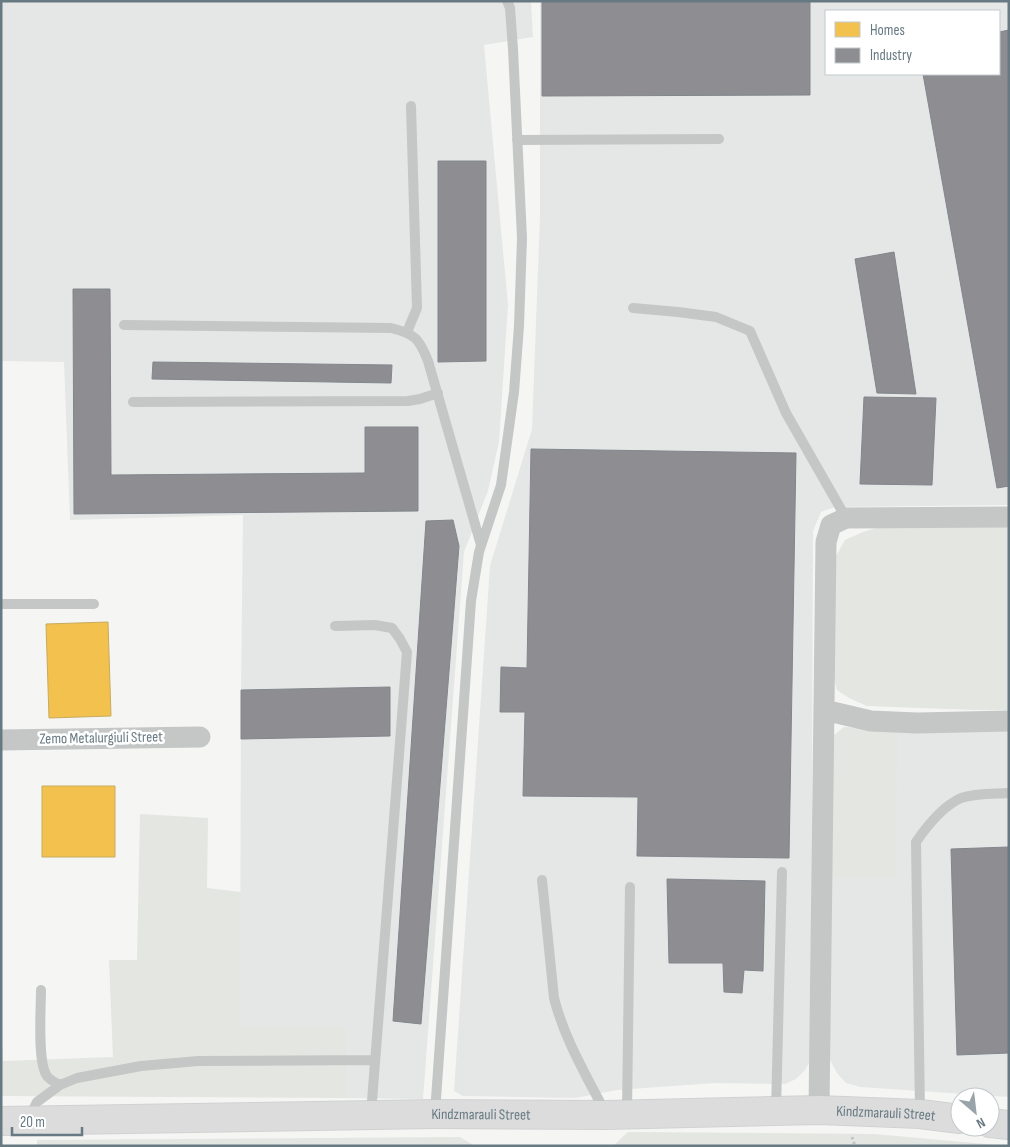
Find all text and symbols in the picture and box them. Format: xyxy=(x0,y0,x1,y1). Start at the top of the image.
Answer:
legend xyxy=(825,10,1000,75)
text: Homes xyxy=(870,21,905,40)
text: Industry xyxy=(870,46,912,65)
street label: Zemo Metalurgiuli Street xyxy=(39,727,163,749)
north arrow xyxy=(950,1087,1000,1137)
street label: Kindzmarauli Street xyxy=(836,1101,937,1125)
scale bar xyxy=(12,1104,82,1136)
street label: Kindzmarauli Street xyxy=(431,1104,531,1124)
text: 20 m xyxy=(20,1113,45,1132)
text: N xyxy=(974,1114,988,1132)

